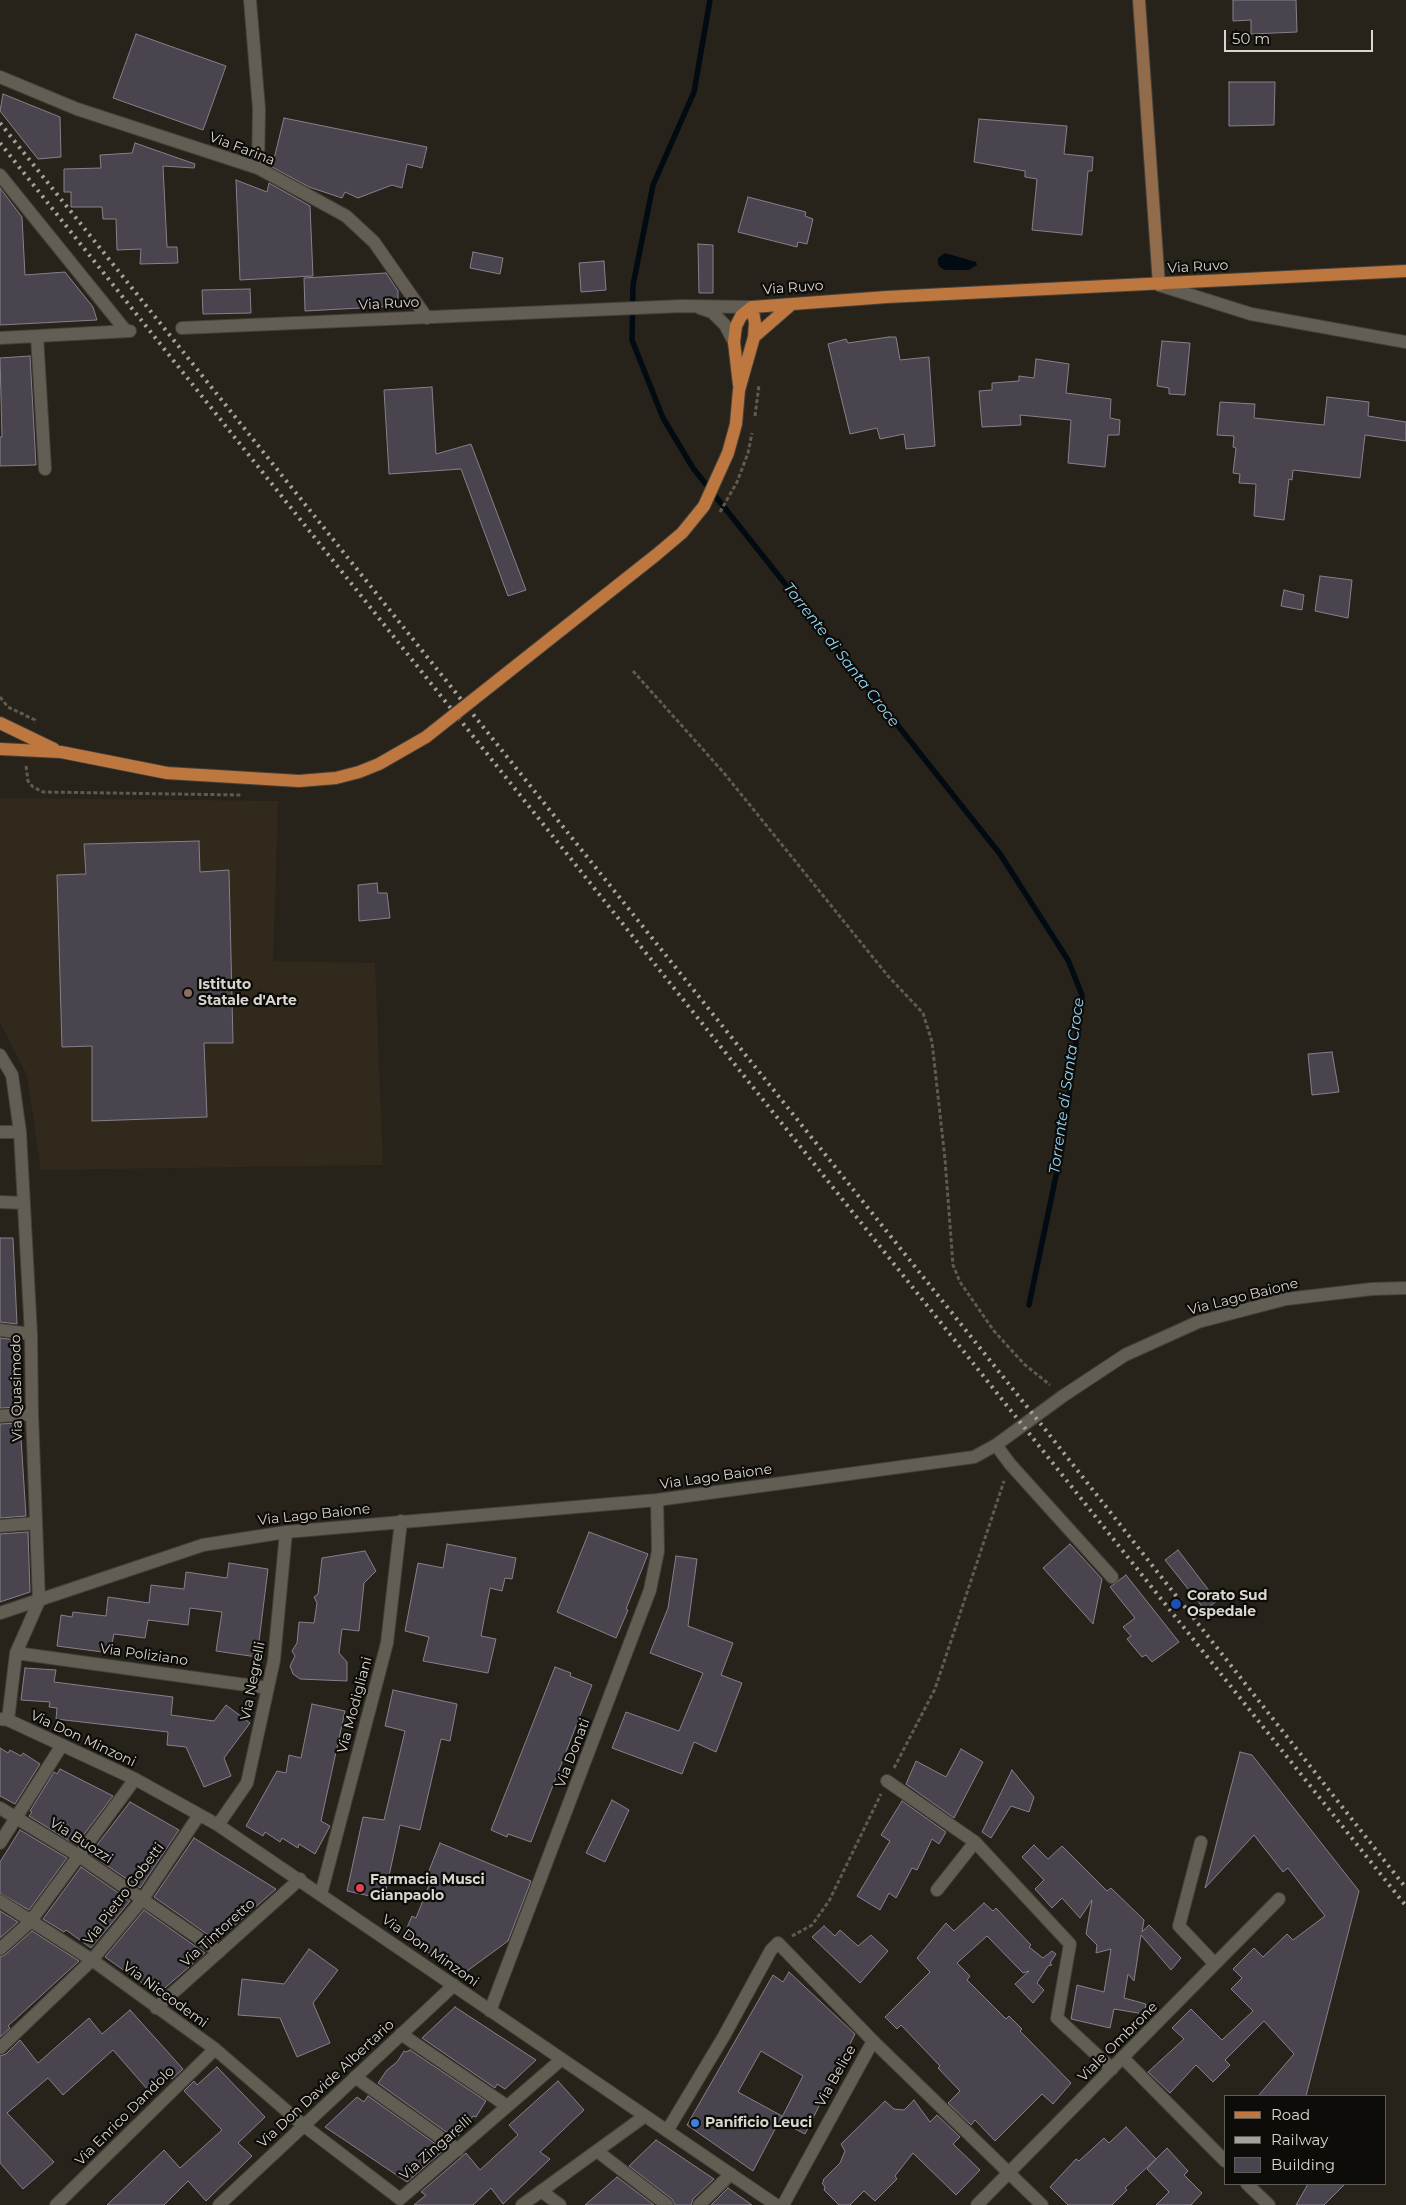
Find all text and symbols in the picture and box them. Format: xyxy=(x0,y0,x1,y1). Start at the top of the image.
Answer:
scale bar xyxy=(1226,20,1375,52)
text: 50 m xyxy=(1232,29,1270,48)
street label: Via Farina xyxy=(207,129,277,169)
street label: Via Ruvo xyxy=(1167,257,1229,277)
street label: Via Ruvo xyxy=(762,277,824,299)
street label: Via Ruvo xyxy=(358,294,420,314)
water label: Torrente di Santa Croce xyxy=(779,579,903,731)
place label: Istituto Statale d'Arte xyxy=(198,977,297,1010)
marker: Istituto Statale d'Arte xyxy=(182,987,194,999)
water label: Torrente di Santa Croce xyxy=(1046,997,1088,1175)
street label: Via Lago Baione xyxy=(1186,1275,1300,1319)
street label: Via Quasimodo xyxy=(8,1334,26,1442)
street label: Via Lago Baione xyxy=(659,1461,773,1493)
street label: Via Lago Baione xyxy=(257,1501,371,1529)
place label: Corato Sud Ospedale xyxy=(1187,1588,1267,1620)
marker: Corato Sud Ospedale xyxy=(1169,1597,1183,1611)
street label: Via Negrelli xyxy=(237,1640,269,1722)
street label: Via Poliziano xyxy=(99,1641,189,1669)
street label: Via Modigliani xyxy=(334,1655,376,1755)
street label: Via Don Minzoni xyxy=(28,1707,138,1771)
street label: Via Donati xyxy=(552,1716,594,1790)
street label: Via Buozzi xyxy=(46,1814,116,1868)
street label: Via Pietro Gobetti xyxy=(80,1840,168,1948)
place label: Farmacia Musci Gianpaolo xyxy=(370,1872,485,1904)
marker: Farmacia Musci Gianpaolo xyxy=(354,1882,366,1894)
street label: Via Tintoretto xyxy=(177,1895,259,1971)
street label: Via Don Minzoni xyxy=(378,1911,482,1991)
street label: Via Niccodemi xyxy=(119,1958,211,2032)
street label: Viale Ombrone xyxy=(1075,1999,1161,2085)
street label: Via Don Davide Albertario xyxy=(254,2016,398,2152)
street label: Via Belice xyxy=(812,2042,860,2110)
street label: Via Enrico Dandolo xyxy=(72,2063,178,2169)
legend xyxy=(1224,2095,1386,2185)
text: Road xyxy=(1271,2105,1310,2124)
street label: Via Zingarelli xyxy=(396,2112,476,2184)
place label: Panificio Leuci xyxy=(705,2115,812,2131)
marker: Panificio Leuci xyxy=(689,2117,701,2129)
text: Railway xyxy=(1271,2130,1328,2149)
text: Building xyxy=(1271,2155,1335,2174)

